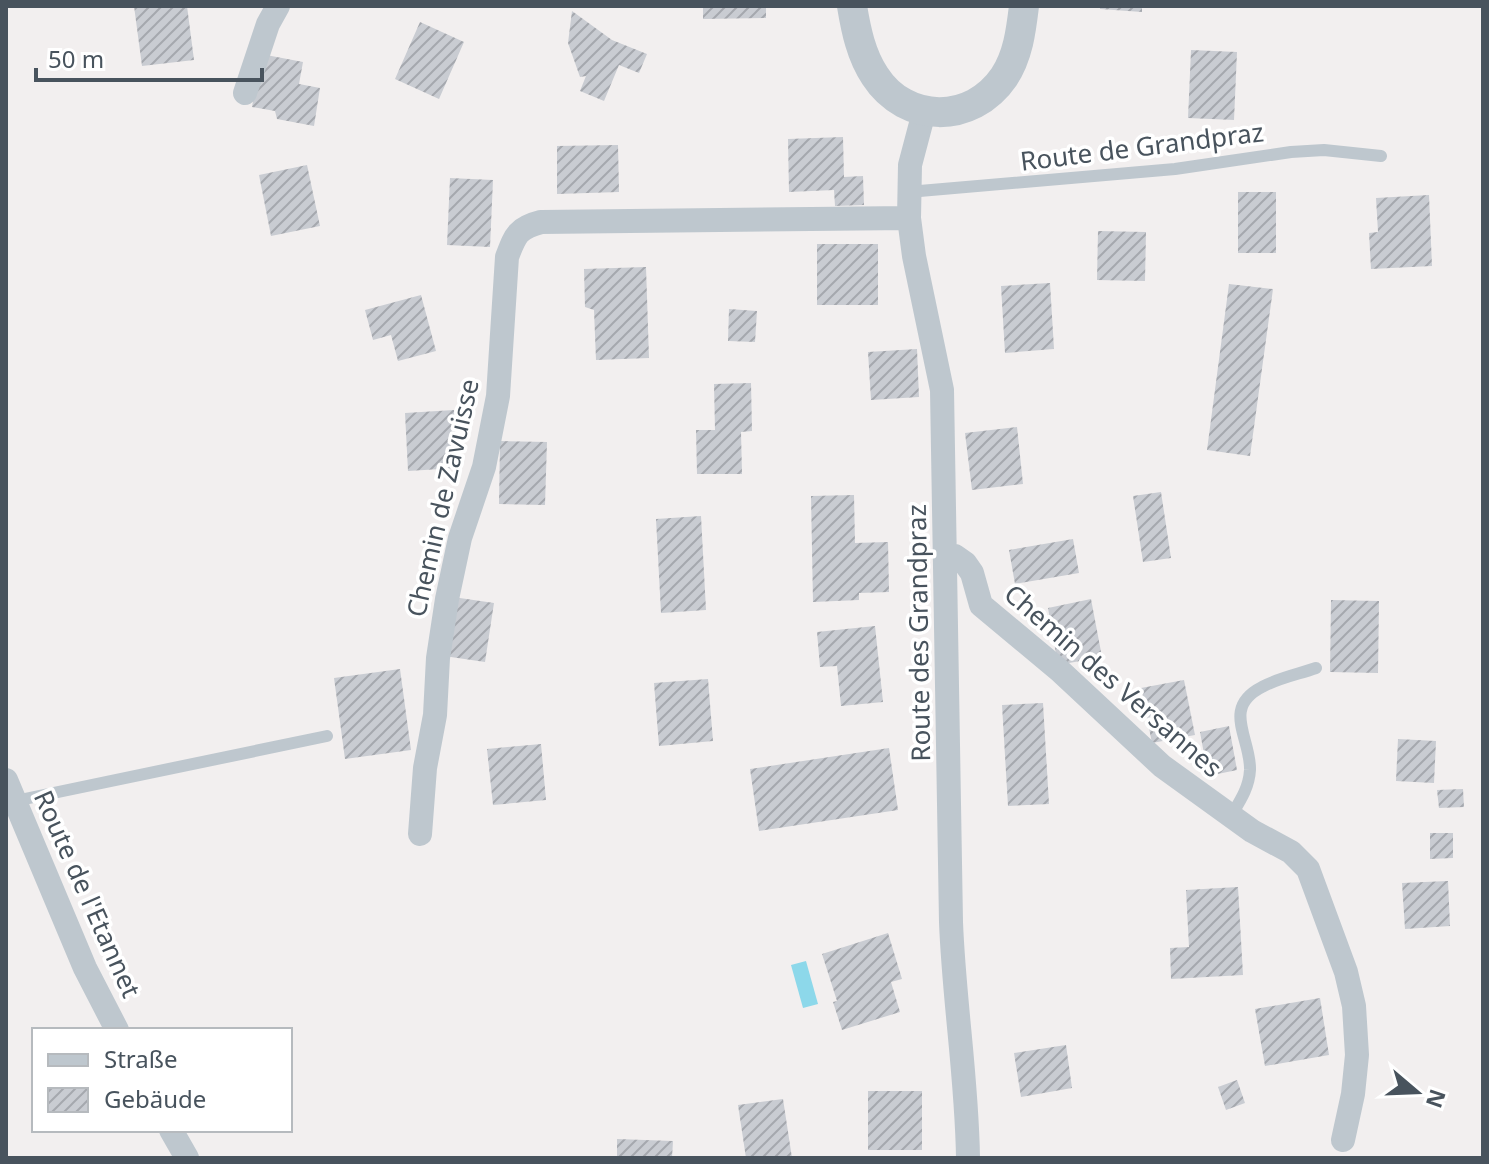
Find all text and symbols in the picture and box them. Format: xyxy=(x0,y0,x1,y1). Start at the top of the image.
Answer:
scale bar xyxy=(36,32,262,82)
text: 50 m xyxy=(48,42,104,75)
street label: Route de Grandpraz xyxy=(1018,113,1266,179)
street label: Chemin de Zavuisse xyxy=(397,375,487,620)
street label: Route des Grandpraz xyxy=(898,504,938,762)
street label: Chemin des Versannes xyxy=(997,576,1230,785)
street label: Route de l'Etannet xyxy=(26,784,150,1003)
legend xyxy=(32,1028,292,1132)
text: Straße xyxy=(104,1042,177,1075)
north arrow xyxy=(1377,1052,1457,1132)
text: Gebäude xyxy=(104,1082,206,1115)
text: N xyxy=(1420,1085,1454,1112)

